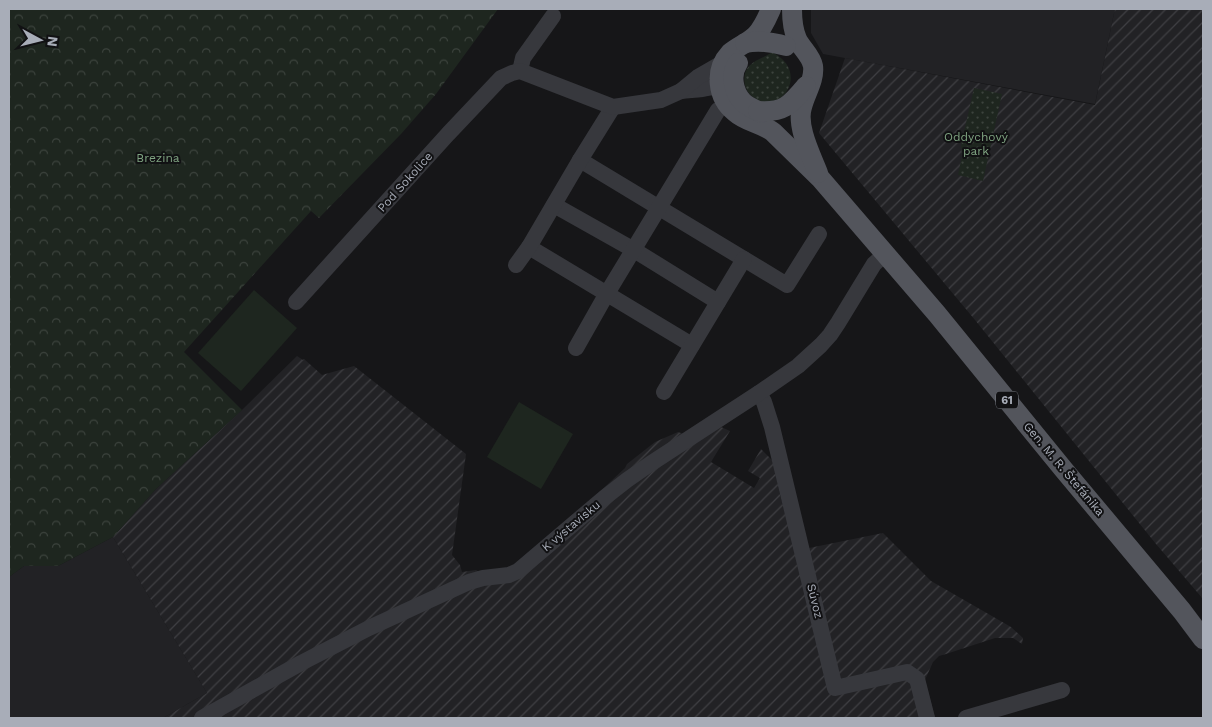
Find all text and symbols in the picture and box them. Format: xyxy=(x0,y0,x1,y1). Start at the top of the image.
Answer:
north arrow xyxy=(15,15,65,65)
text: N xyxy=(44,35,61,48)
park label: Oddychový park xyxy=(944,130,1009,158)
street label: Pod Sokolice xyxy=(375,149,435,215)
park label: Brezina xyxy=(136,151,180,165)
road number: 61 xyxy=(996,392,1018,408)
street label: Gen. M. R. Štefánika xyxy=(1021,419,1107,519)
street label: K výstavisku xyxy=(539,498,603,554)
street label: Súvoz xyxy=(804,582,826,620)

